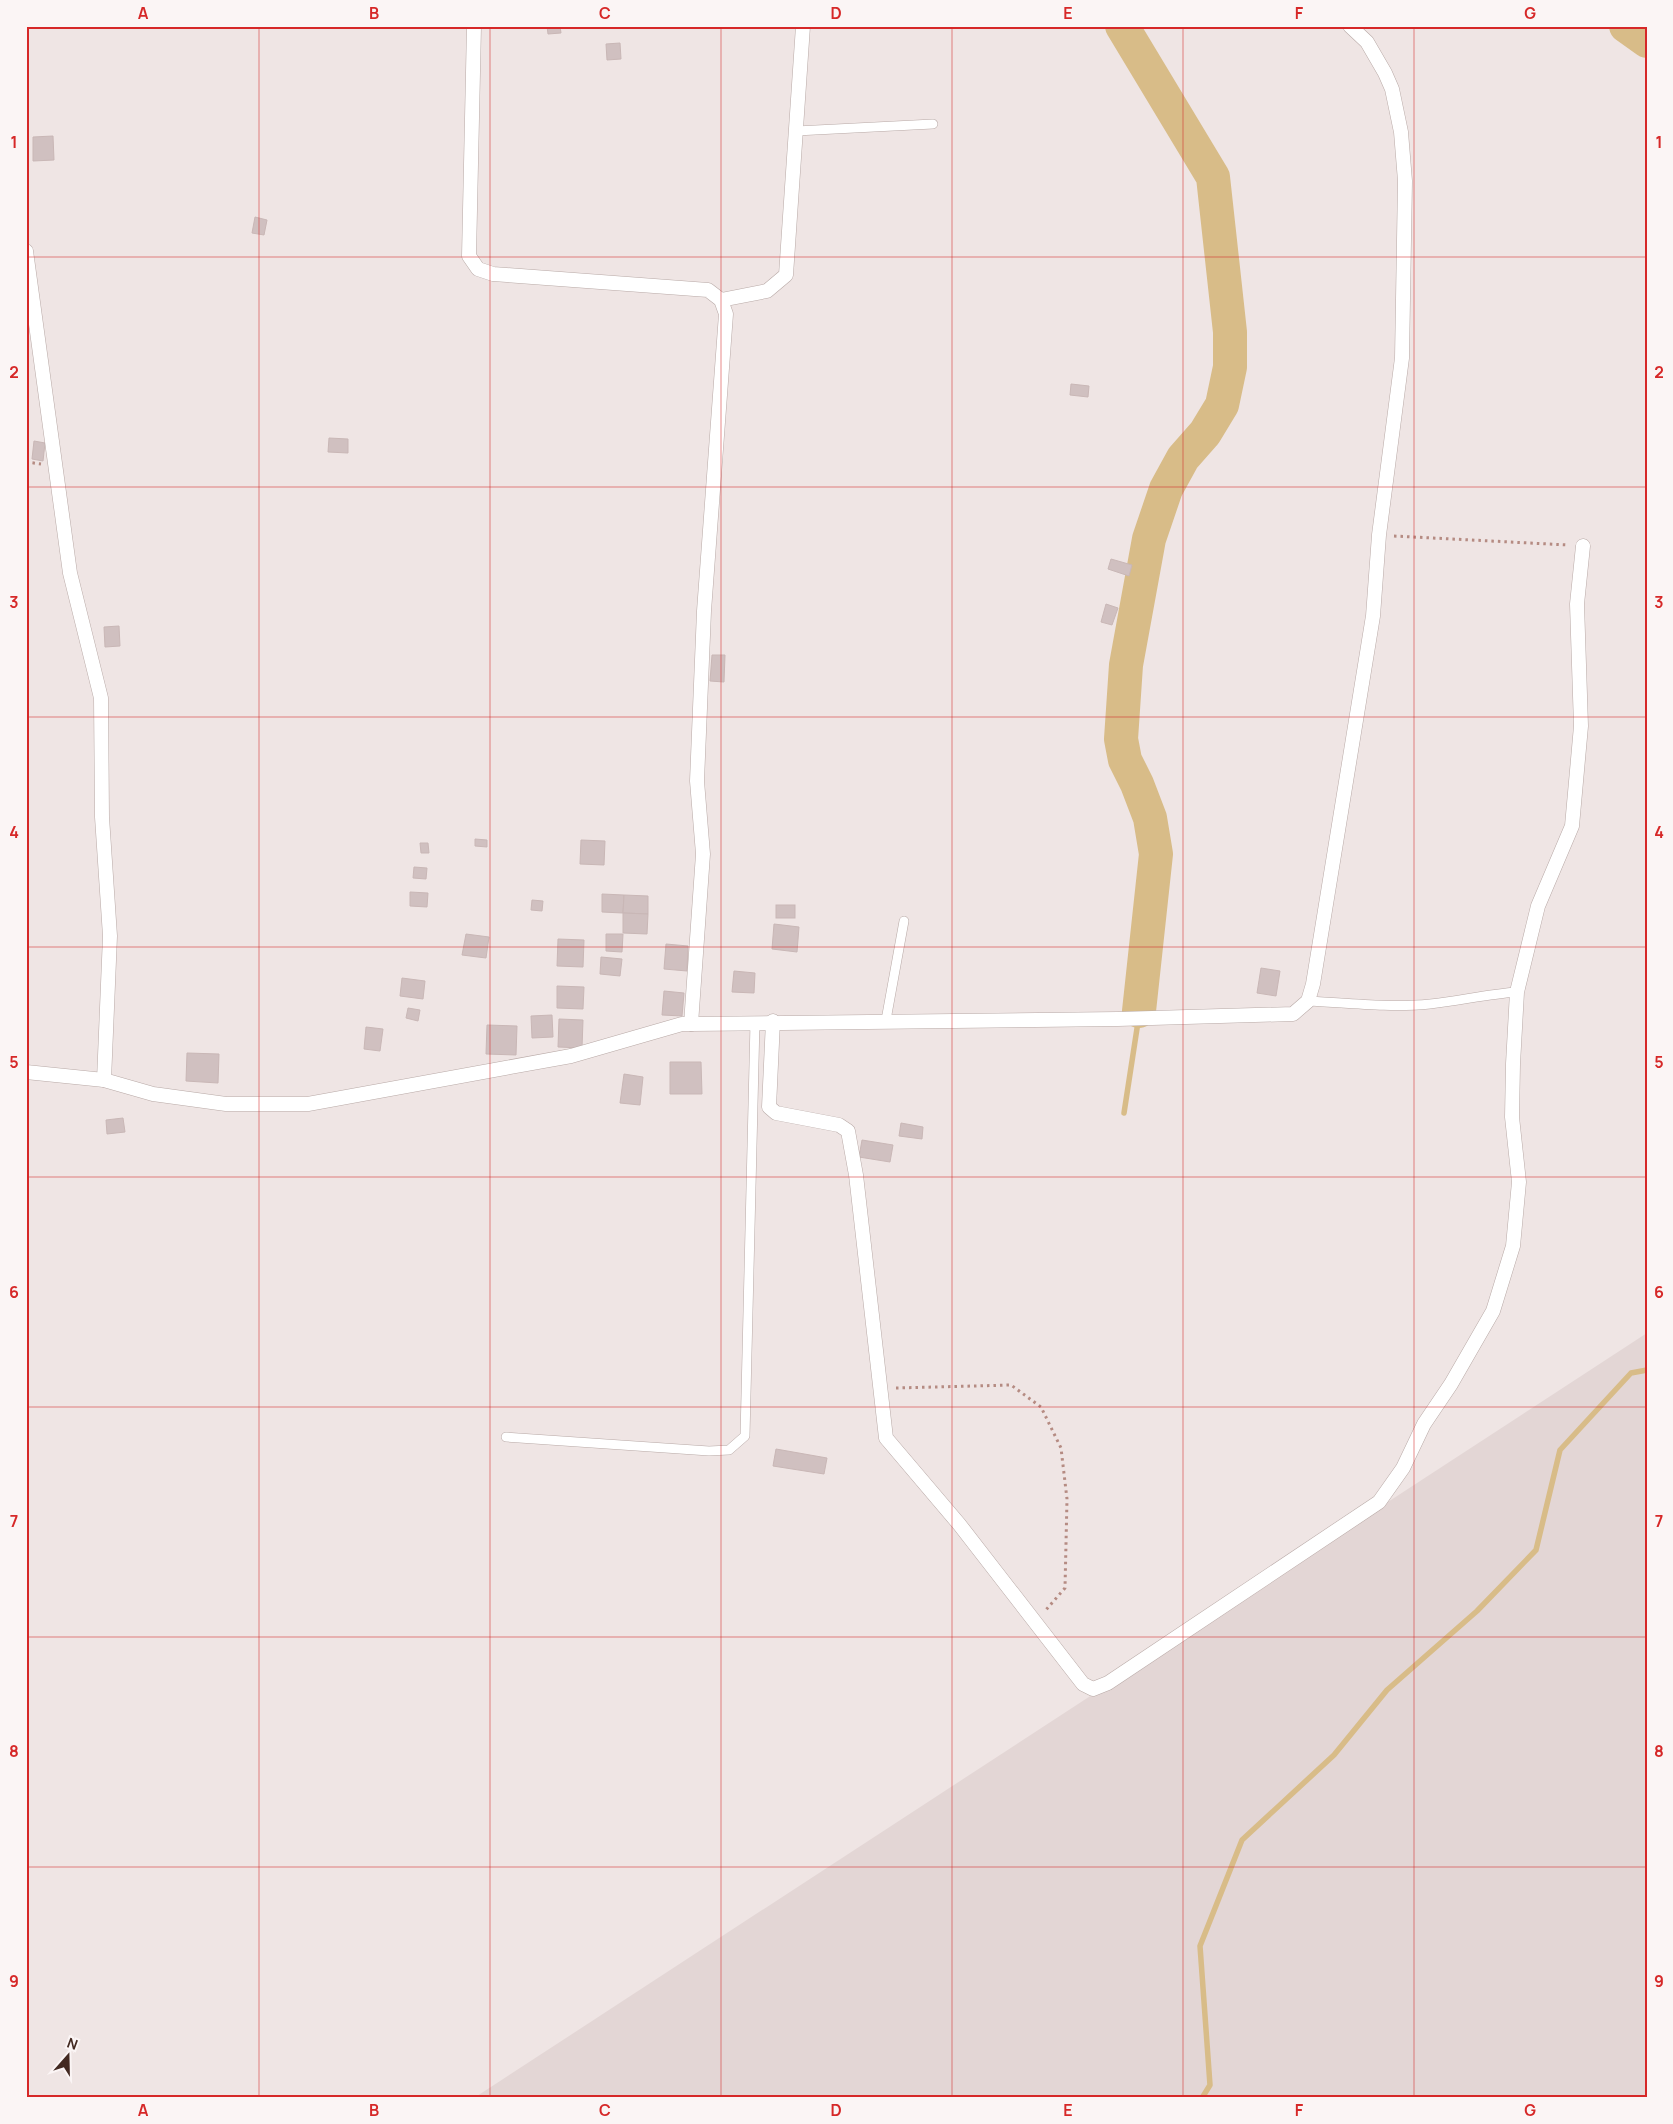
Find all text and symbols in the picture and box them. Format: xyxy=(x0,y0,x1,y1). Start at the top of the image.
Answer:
text: A xyxy=(138,2,149,24)
text: B xyxy=(369,2,379,24)
text: C xyxy=(599,2,611,24)
text: D xyxy=(830,2,842,24)
text: E xyxy=(1063,2,1073,24)
text: F xyxy=(1295,2,1304,24)
text: G xyxy=(1524,2,1536,24)
text: 1 xyxy=(10,131,18,153)
text: 1 xyxy=(1655,131,1663,153)
text: 2 xyxy=(9,361,19,383)
text: 2 xyxy=(1654,361,1664,383)
text: 3 xyxy=(9,591,19,613)
text: 3 xyxy=(1654,591,1664,613)
text: 4 xyxy=(9,821,19,843)
text: 4 xyxy=(1654,821,1664,843)
text: 5 xyxy=(9,1051,19,1073)
text: 5 xyxy=(1654,1051,1664,1073)
text: 6 xyxy=(9,1281,19,1303)
text: 6 xyxy=(1654,1281,1664,1303)
text: 7 xyxy=(10,1510,18,1532)
text: 7 xyxy=(1655,1510,1663,1532)
text: 8 xyxy=(9,1740,19,1762)
text: 8 xyxy=(1654,1740,1664,1762)
text: 9 xyxy=(9,1970,19,1992)
text: 9 xyxy=(1654,1970,1664,1992)
north arrow xyxy=(42,2032,92,2082)
text: N xyxy=(65,2033,81,2054)
text: A xyxy=(138,2099,149,2121)
text: B xyxy=(369,2099,379,2121)
text: C xyxy=(599,2099,611,2121)
text: D xyxy=(830,2099,842,2121)
text: E xyxy=(1063,2099,1073,2121)
text: F xyxy=(1295,2099,1304,2121)
text: G xyxy=(1524,2099,1536,2121)

